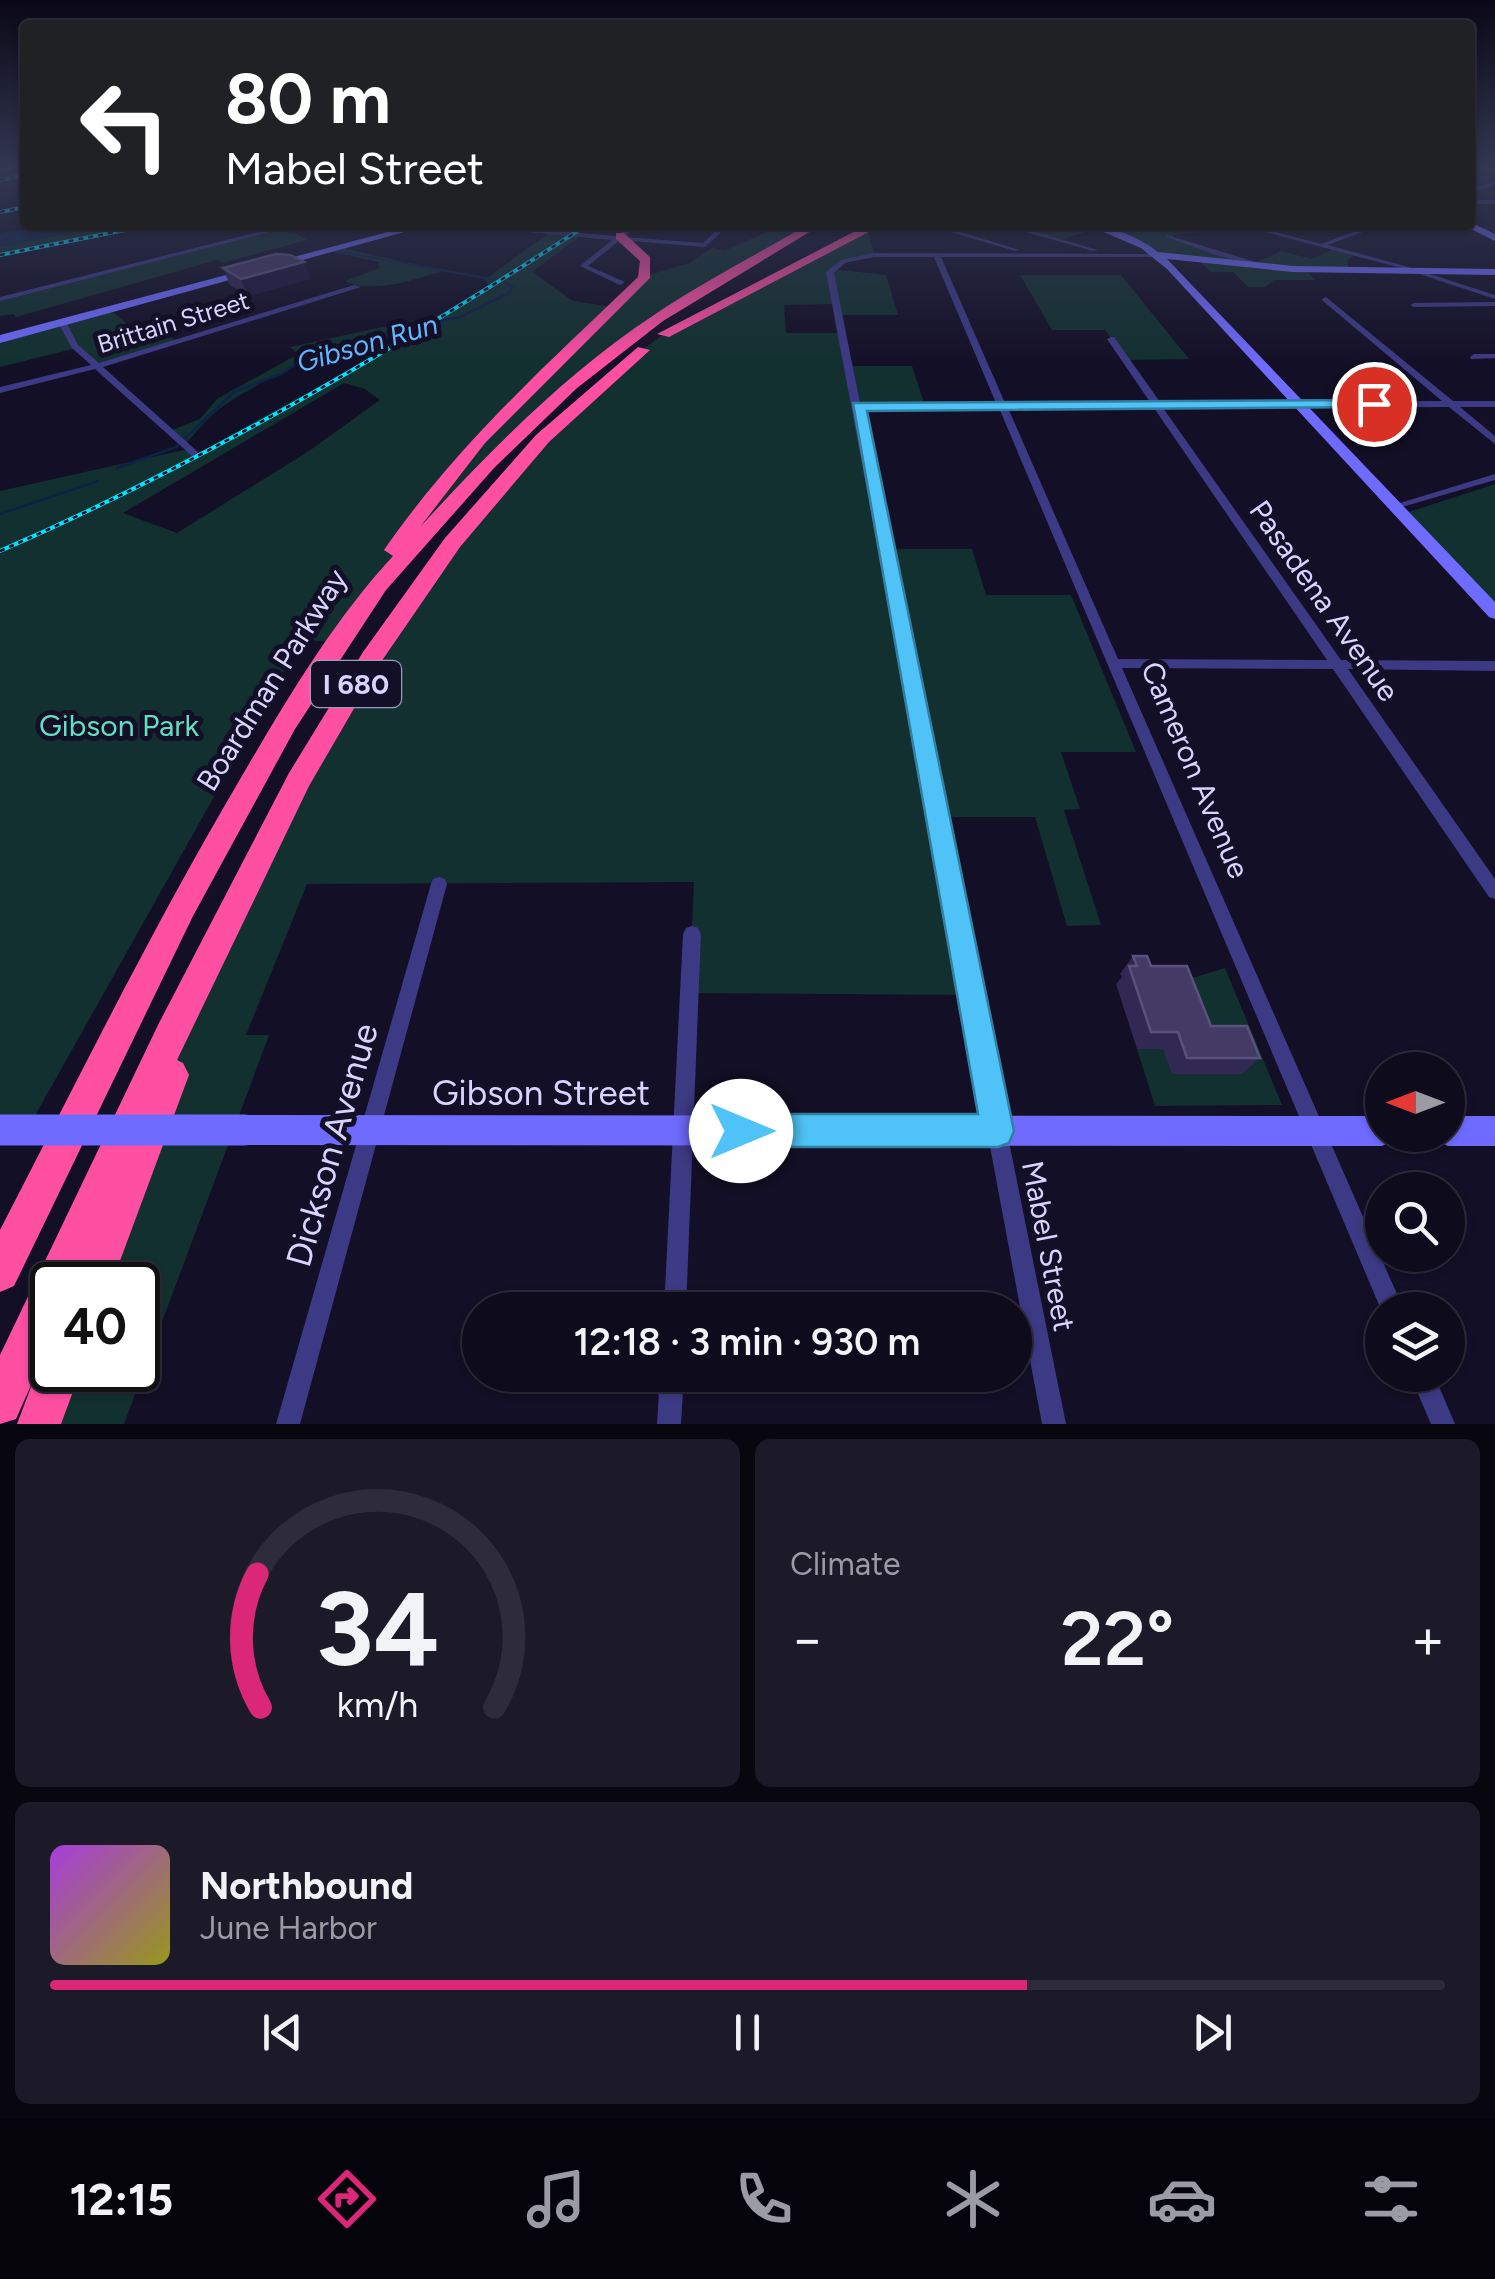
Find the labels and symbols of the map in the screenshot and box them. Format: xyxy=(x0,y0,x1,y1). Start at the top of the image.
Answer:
street label: Brittain Street xyxy=(94,285,252,359)
water label: Gibson Run xyxy=(293,307,441,379)
pin xyxy=(1332,362,1417,447)
street label: Pasadena Avenue xyxy=(1241,493,1407,708)
street label: Boardman Parkway xyxy=(188,562,355,798)
street label: Cameron Avenue xyxy=(1133,656,1258,884)
road number: I 680 xyxy=(311,661,401,707)
park label: Gibson Park xyxy=(39,707,199,744)
street label: Dickson Avenue xyxy=(277,1018,387,1272)
north arrow xyxy=(1365,1052,1465,1152)
street label: Gibson Street xyxy=(432,1072,650,1114)
position arrow xyxy=(689,1079,793,1183)
street label: Mabel Street xyxy=(1014,1158,1083,1334)
speed limit sign: 40 xyxy=(30,1262,160,1392)

